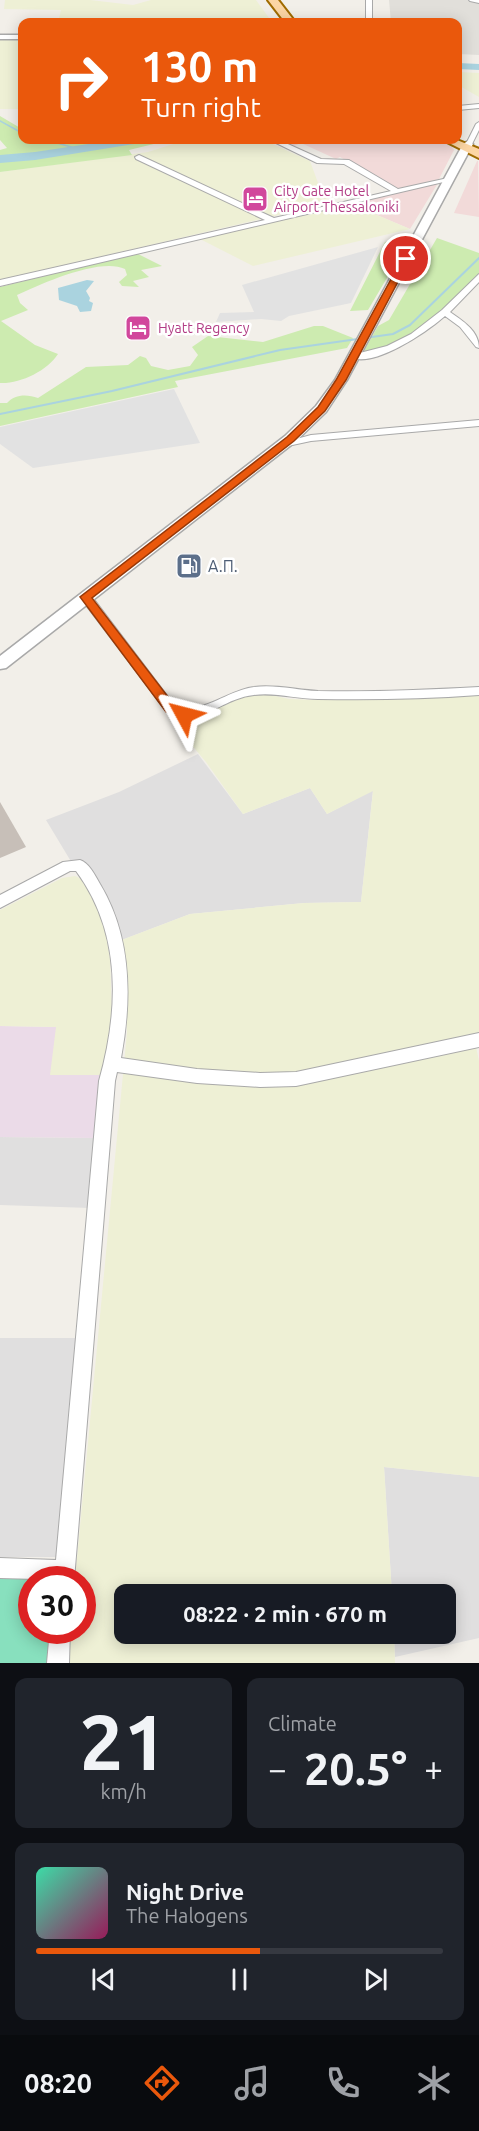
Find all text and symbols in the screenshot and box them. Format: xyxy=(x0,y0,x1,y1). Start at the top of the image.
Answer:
icon: right xyxy=(42,42,120,120)
text: 130 m xyxy=(141,43,258,90)
text: Turn right xyxy=(141,92,261,122)
place label: City Gate Hotel Airport Thessaloniki xyxy=(274,183,399,215)
hotel icon: City Gate Hotel Airport Thessaloniki xyxy=(240,184,270,214)
pin xyxy=(380,233,431,284)
icon: arrive xyxy=(389,242,422,275)
hotel icon: Hyatt Regency xyxy=(123,313,153,343)
place label: Hyatt Regency xyxy=(158,320,250,336)
fuel station icon: Α.Π. xyxy=(174,551,204,581)
place label: Α.Π. xyxy=(208,557,238,575)
position arrow xyxy=(152,683,216,747)
speed limit sign: 30 xyxy=(18,1566,96,1644)
text: 08:22 · 2 min · 670 m xyxy=(183,1601,387,1626)
text: 21 xyxy=(80,1697,167,1785)
text: Climate xyxy=(268,1712,337,1735)
text: 20.5° xyxy=(304,1743,407,1794)
text: − xyxy=(268,1750,287,1787)
text: + xyxy=(424,1750,443,1787)
text: km/h xyxy=(100,1780,147,1803)
text: Night Drive xyxy=(126,1879,244,1904)
text: The Halogens xyxy=(126,1904,248,1927)
icon: previous xyxy=(87,1963,120,1996)
icon: pause xyxy=(223,1963,256,1996)
icon: next xyxy=(359,1963,392,1996)
icon: directions xyxy=(141,2062,183,2104)
icon: music xyxy=(231,2062,273,2104)
icon: phone xyxy=(322,2062,364,2104)
icon: climate xyxy=(413,2062,455,2104)
text: 08:20 xyxy=(24,2068,92,2098)

